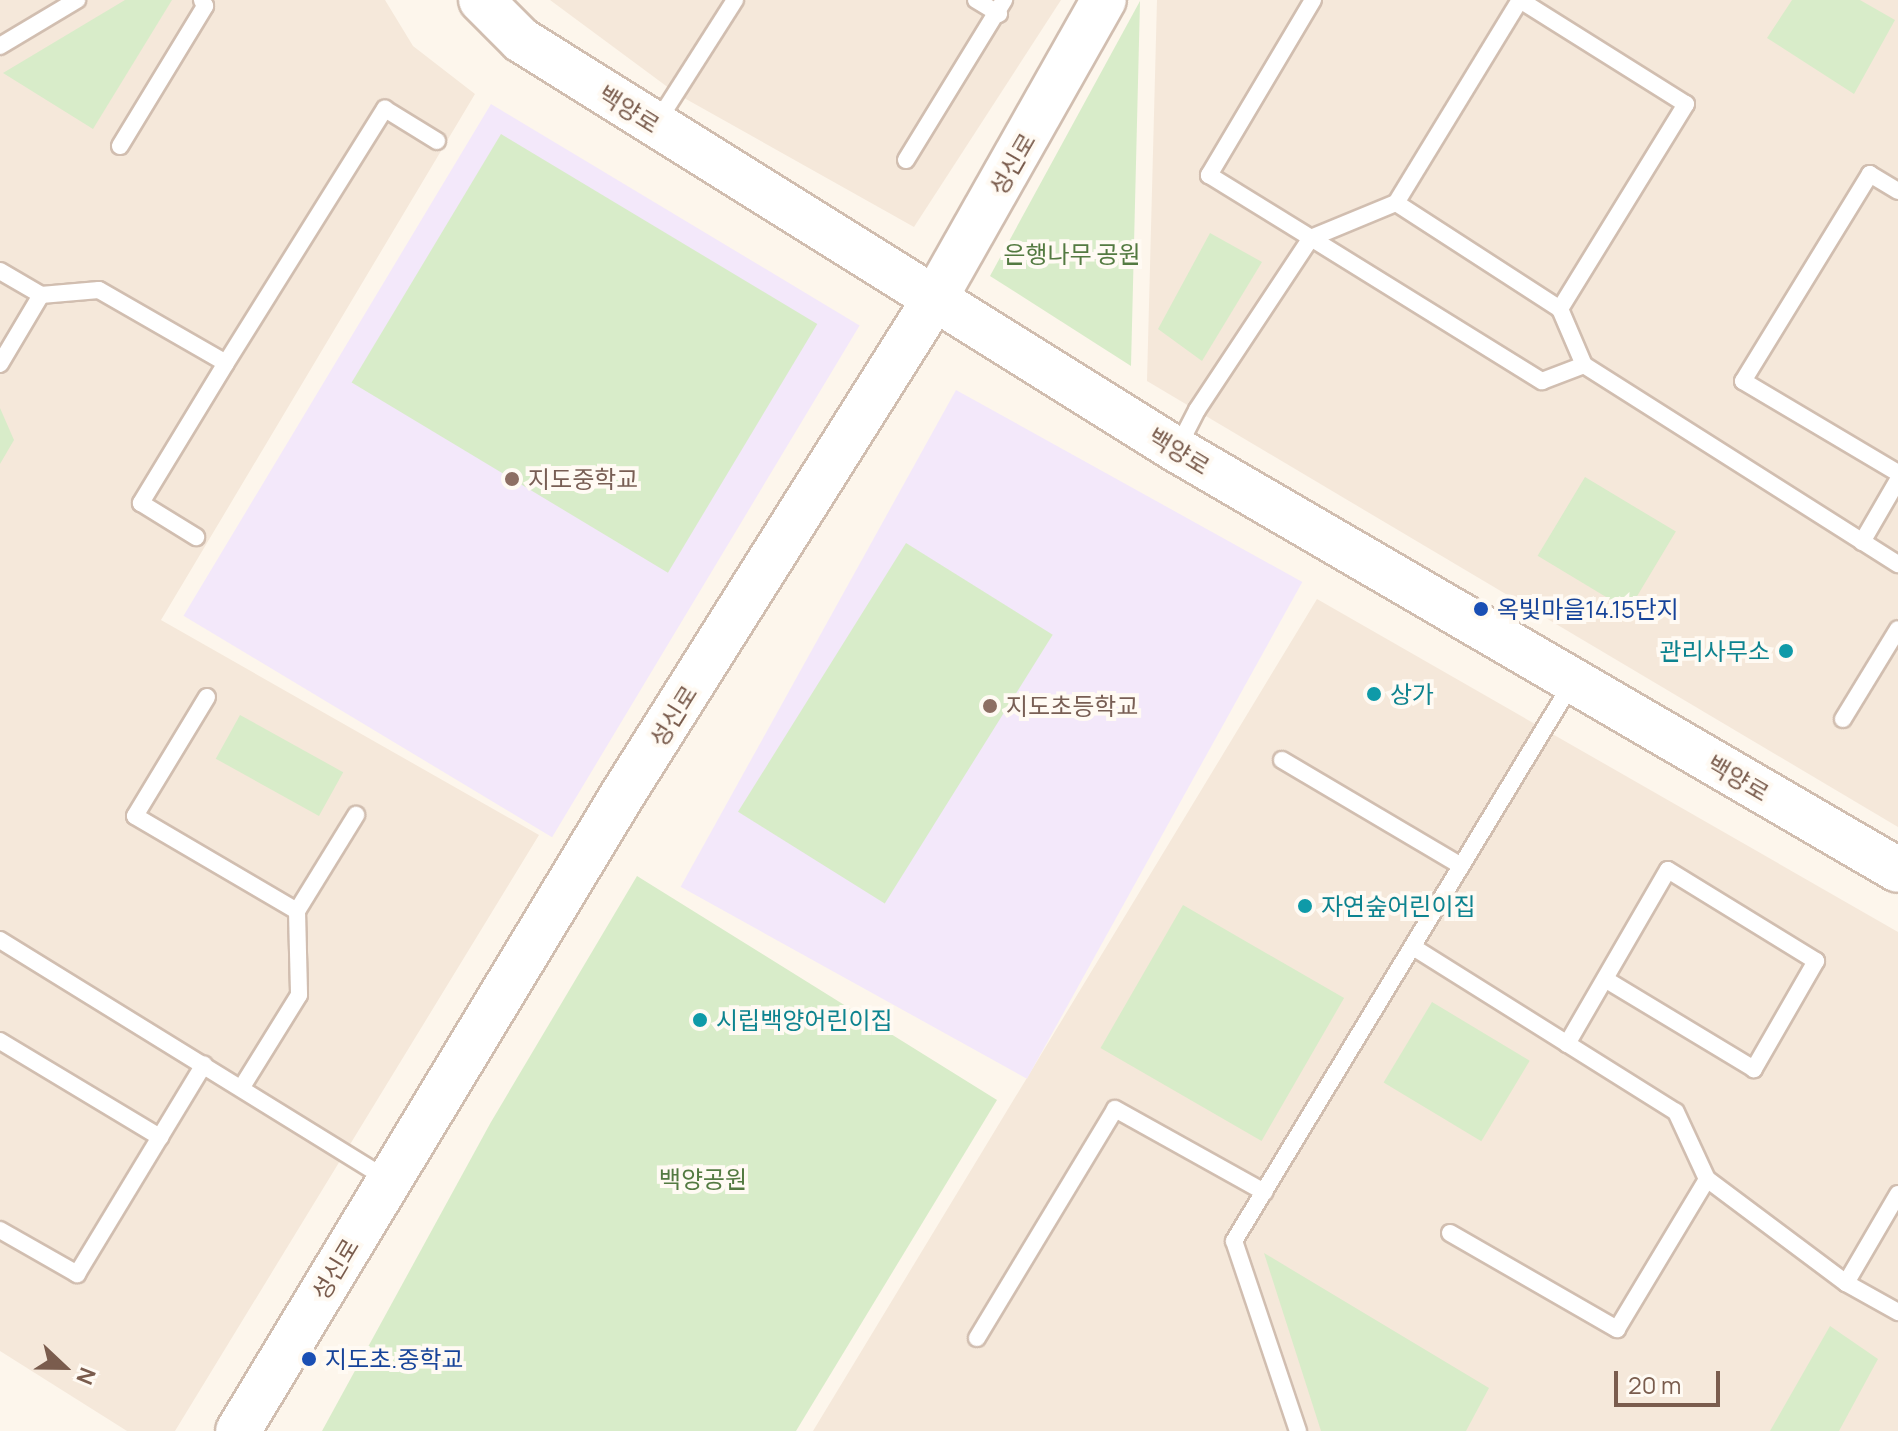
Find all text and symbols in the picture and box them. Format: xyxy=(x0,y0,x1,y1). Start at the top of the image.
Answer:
street label: 백양로 xyxy=(593,79,665,139)
street label: 성신로 xyxy=(983,128,1041,200)
park label: 은행나무 공원 xyxy=(1003,240,1141,268)
street label: 백양로 xyxy=(1143,422,1215,480)
place label: 지도중학교 xyxy=(528,465,638,493)
marker: 지도중학교 xyxy=(503,470,521,488)
place label: 옥빛마을14.15단지 xyxy=(1497,595,1679,623)
marker: 옥빛마을14.15단지 xyxy=(1472,600,1490,618)
place label: 관리사무소 xyxy=(1660,637,1770,665)
marker: 관리사무소 xyxy=(1777,642,1795,660)
street label: 성신로 xyxy=(643,680,703,752)
place label: 상가 xyxy=(1390,680,1434,708)
marker: 상가 xyxy=(1365,685,1383,703)
place label: 지도초등학교 xyxy=(1006,692,1138,720)
marker: 지도초등학교 xyxy=(981,697,999,715)
street label: 백양로 xyxy=(1702,749,1774,807)
place label: 자연숲어린이집 xyxy=(1321,892,1476,920)
marker: 자연숲어린이집 xyxy=(1296,897,1314,915)
place label: 시립백양어린이집 xyxy=(716,1006,893,1034)
marker: 시립백양어린이집 xyxy=(691,1011,709,1029)
park label: 백양공원 xyxy=(659,1165,747,1193)
street label: 성신로 xyxy=(306,1233,364,1305)
north arrow xyxy=(24,1327,104,1407)
place label: 지도초.중학교 xyxy=(325,1345,464,1373)
marker: 지도초.중학교 xyxy=(300,1350,318,1368)
scale bar xyxy=(1618,1355,1724,1405)
text: N xyxy=(69,1363,103,1389)
text: 20 m xyxy=(1628,1368,1681,1401)

